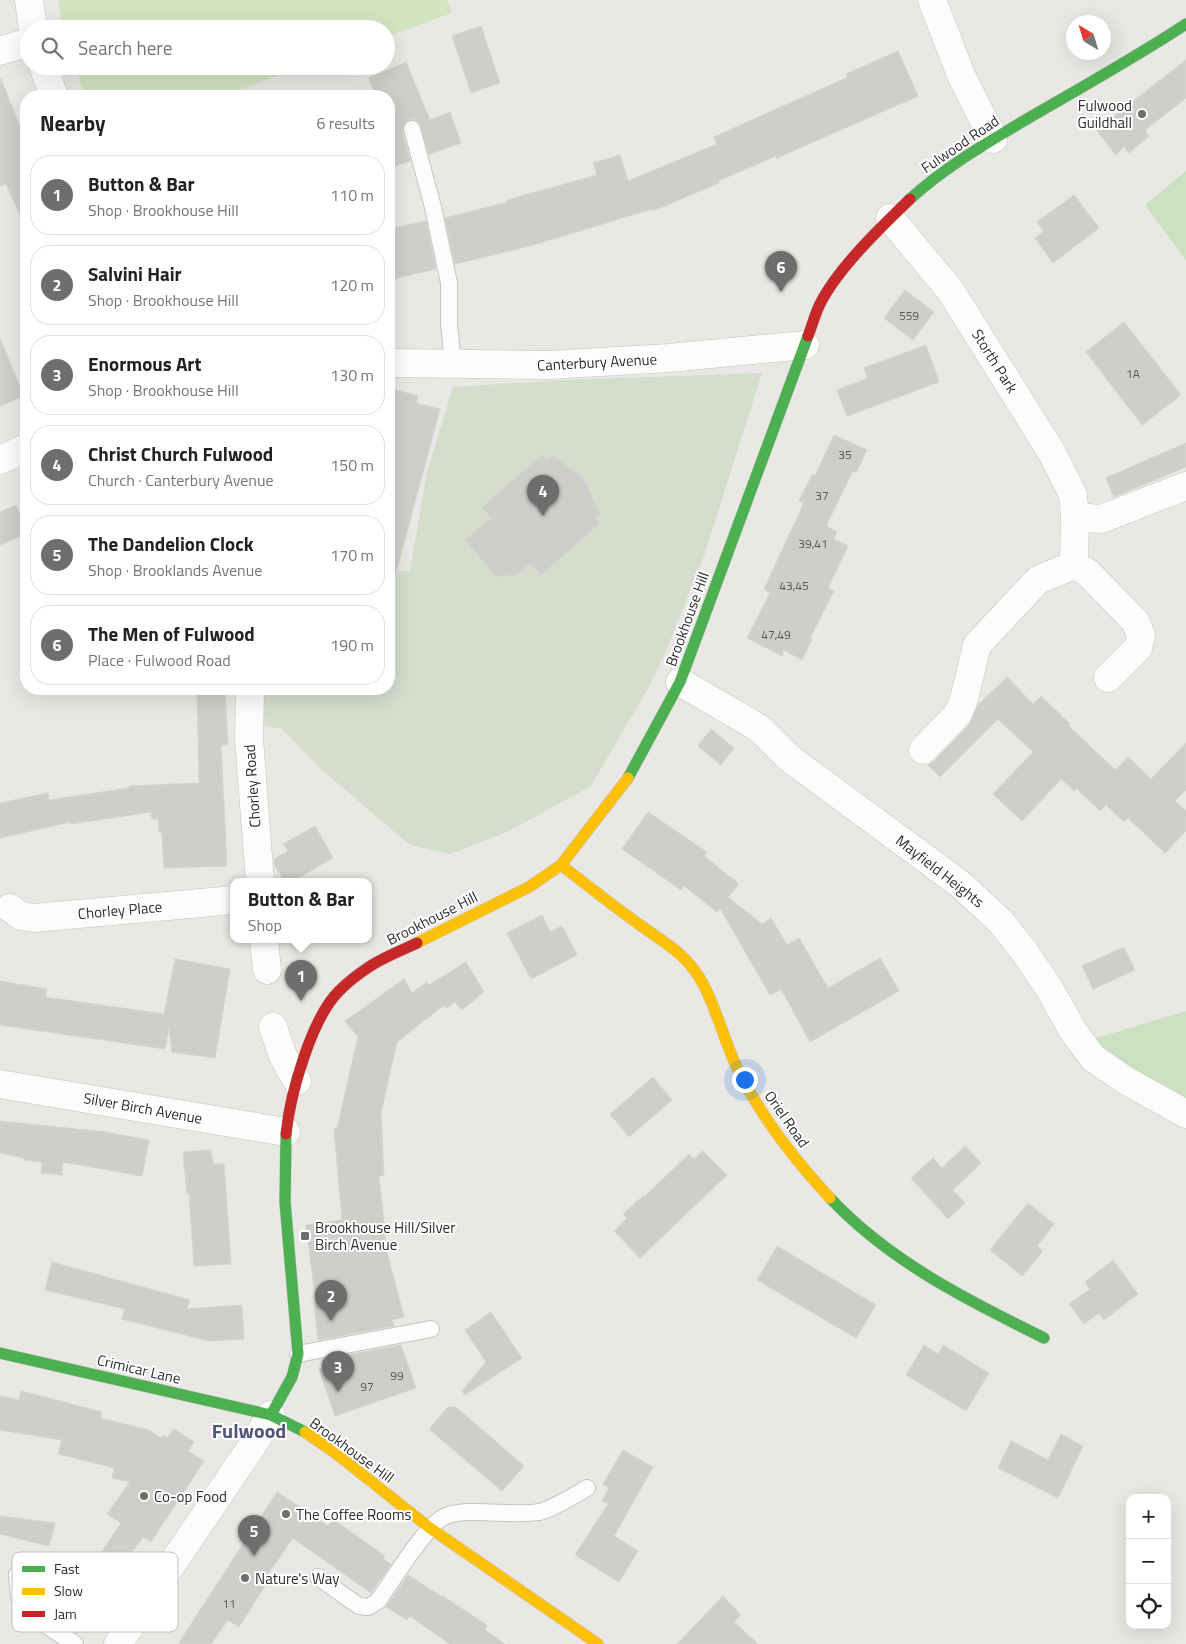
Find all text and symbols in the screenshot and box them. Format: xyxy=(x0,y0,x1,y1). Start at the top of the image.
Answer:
north arrow xyxy=(1066,15,1111,60)
search box xyxy=(20,20,395,75)
text: Search here xyxy=(78,33,172,62)
icon: search xyxy=(38,34,66,62)
place label: Fulwood Guildhall xyxy=(1078,94,1132,134)
text: Nearby xyxy=(40,107,105,139)
marker: Fulwood Guildhall xyxy=(1136,108,1148,120)
street label: Fulwood Road xyxy=(916,109,1004,179)
text: 6 results xyxy=(316,111,375,135)
text: Button & Bar xyxy=(88,169,195,198)
text: 1 xyxy=(53,183,61,207)
text: 110 m xyxy=(330,183,374,207)
text: Shop · Brookhouse Hill xyxy=(88,198,239,222)
pin: 6 xyxy=(765,251,797,292)
text: Salvini Hair xyxy=(88,259,182,288)
text: 2 xyxy=(53,273,61,297)
text: 120 m xyxy=(330,273,374,297)
text: Shop · Brookhouse Hill xyxy=(88,288,239,312)
house number: 559 xyxy=(899,306,919,325)
street label: Storth Park xyxy=(966,325,1024,397)
street label: Canterbury Avenue xyxy=(536,347,658,377)
text: Enormous Art xyxy=(88,349,201,378)
text: 3 xyxy=(53,363,61,387)
text: 130 m xyxy=(330,363,374,387)
house number: 1A xyxy=(1126,364,1140,383)
text: Shop · Brookhouse Hill xyxy=(88,378,239,402)
text: Christ Church Fulwood xyxy=(88,439,273,468)
house number: 35 xyxy=(838,445,852,464)
text: 4 xyxy=(53,453,61,477)
text: 150 m xyxy=(330,453,374,477)
text: Church · Canterbury Avenue xyxy=(88,468,274,492)
pin: 4 xyxy=(527,475,559,516)
house number: 37 xyxy=(815,486,829,505)
text: The Dandelion Clock xyxy=(88,529,253,558)
house number: 39,41 xyxy=(798,534,828,553)
text: 5 xyxy=(53,543,61,567)
text: 170 m xyxy=(330,543,374,567)
text: Shop · Brooklands Avenue xyxy=(88,558,262,582)
street label: Brookhouse Hill xyxy=(659,568,715,670)
house number: 43,45 xyxy=(779,576,809,595)
text: The Men of Fulwood xyxy=(88,619,255,648)
house number: 47,49 xyxy=(761,625,791,644)
text: 6 xyxy=(53,633,61,657)
text: 190 m xyxy=(330,633,374,657)
text: Place · Fulwood Road xyxy=(88,648,231,672)
street label: Chorley Road xyxy=(238,744,266,828)
street label: Mayfield Heights xyxy=(891,829,989,913)
popup xyxy=(230,878,372,943)
text: Button & Bar xyxy=(248,884,354,913)
street label: Brookhouse Hill xyxy=(382,885,482,951)
street label: Chorley Place xyxy=(77,895,163,925)
text: Shop xyxy=(248,913,282,937)
pin: 1 xyxy=(285,960,317,1001)
your location xyxy=(732,1067,758,1093)
street label: Silver Birch Avenue xyxy=(82,1086,204,1130)
street label: Oriel Road xyxy=(759,1086,815,1152)
place label: Brookhouse Hill/Silver Birch Avenue xyxy=(315,1216,455,1256)
marker: Brookhouse Hill/Silver Birch Avenue xyxy=(299,1230,311,1242)
pin: 2 xyxy=(315,1280,347,1321)
street label: Crimicar Lane xyxy=(95,1348,183,1390)
pin: 3 xyxy=(322,1351,354,1392)
house number: 99 xyxy=(390,1366,404,1385)
house number: 97 xyxy=(360,1377,374,1396)
street label: Brookhouse Hill xyxy=(305,1411,399,1489)
district label: Fulwood xyxy=(212,1415,286,1446)
place label: Co-op Food xyxy=(154,1485,227,1508)
marker: Co-op Food xyxy=(138,1490,150,1502)
map controls xyxy=(1126,1494,1171,1629)
button: + xyxy=(1126,1494,1171,1539)
place label: The Coffee Rooms xyxy=(296,1503,411,1526)
marker: The Coffee Rooms xyxy=(280,1508,292,1520)
pin: 5 xyxy=(238,1515,270,1556)
button: − xyxy=(1126,1539,1171,1584)
legend xyxy=(12,1552,178,1632)
text: Fast xyxy=(54,1558,79,1579)
place label: Nature's Way xyxy=(255,1567,339,1590)
marker: Nature's Way xyxy=(239,1572,251,1584)
text: Slow xyxy=(54,1580,83,1601)
button: locate xyxy=(1126,1584,1171,1629)
house number: 11 xyxy=(222,1594,236,1613)
text: Jam xyxy=(54,1603,77,1624)

